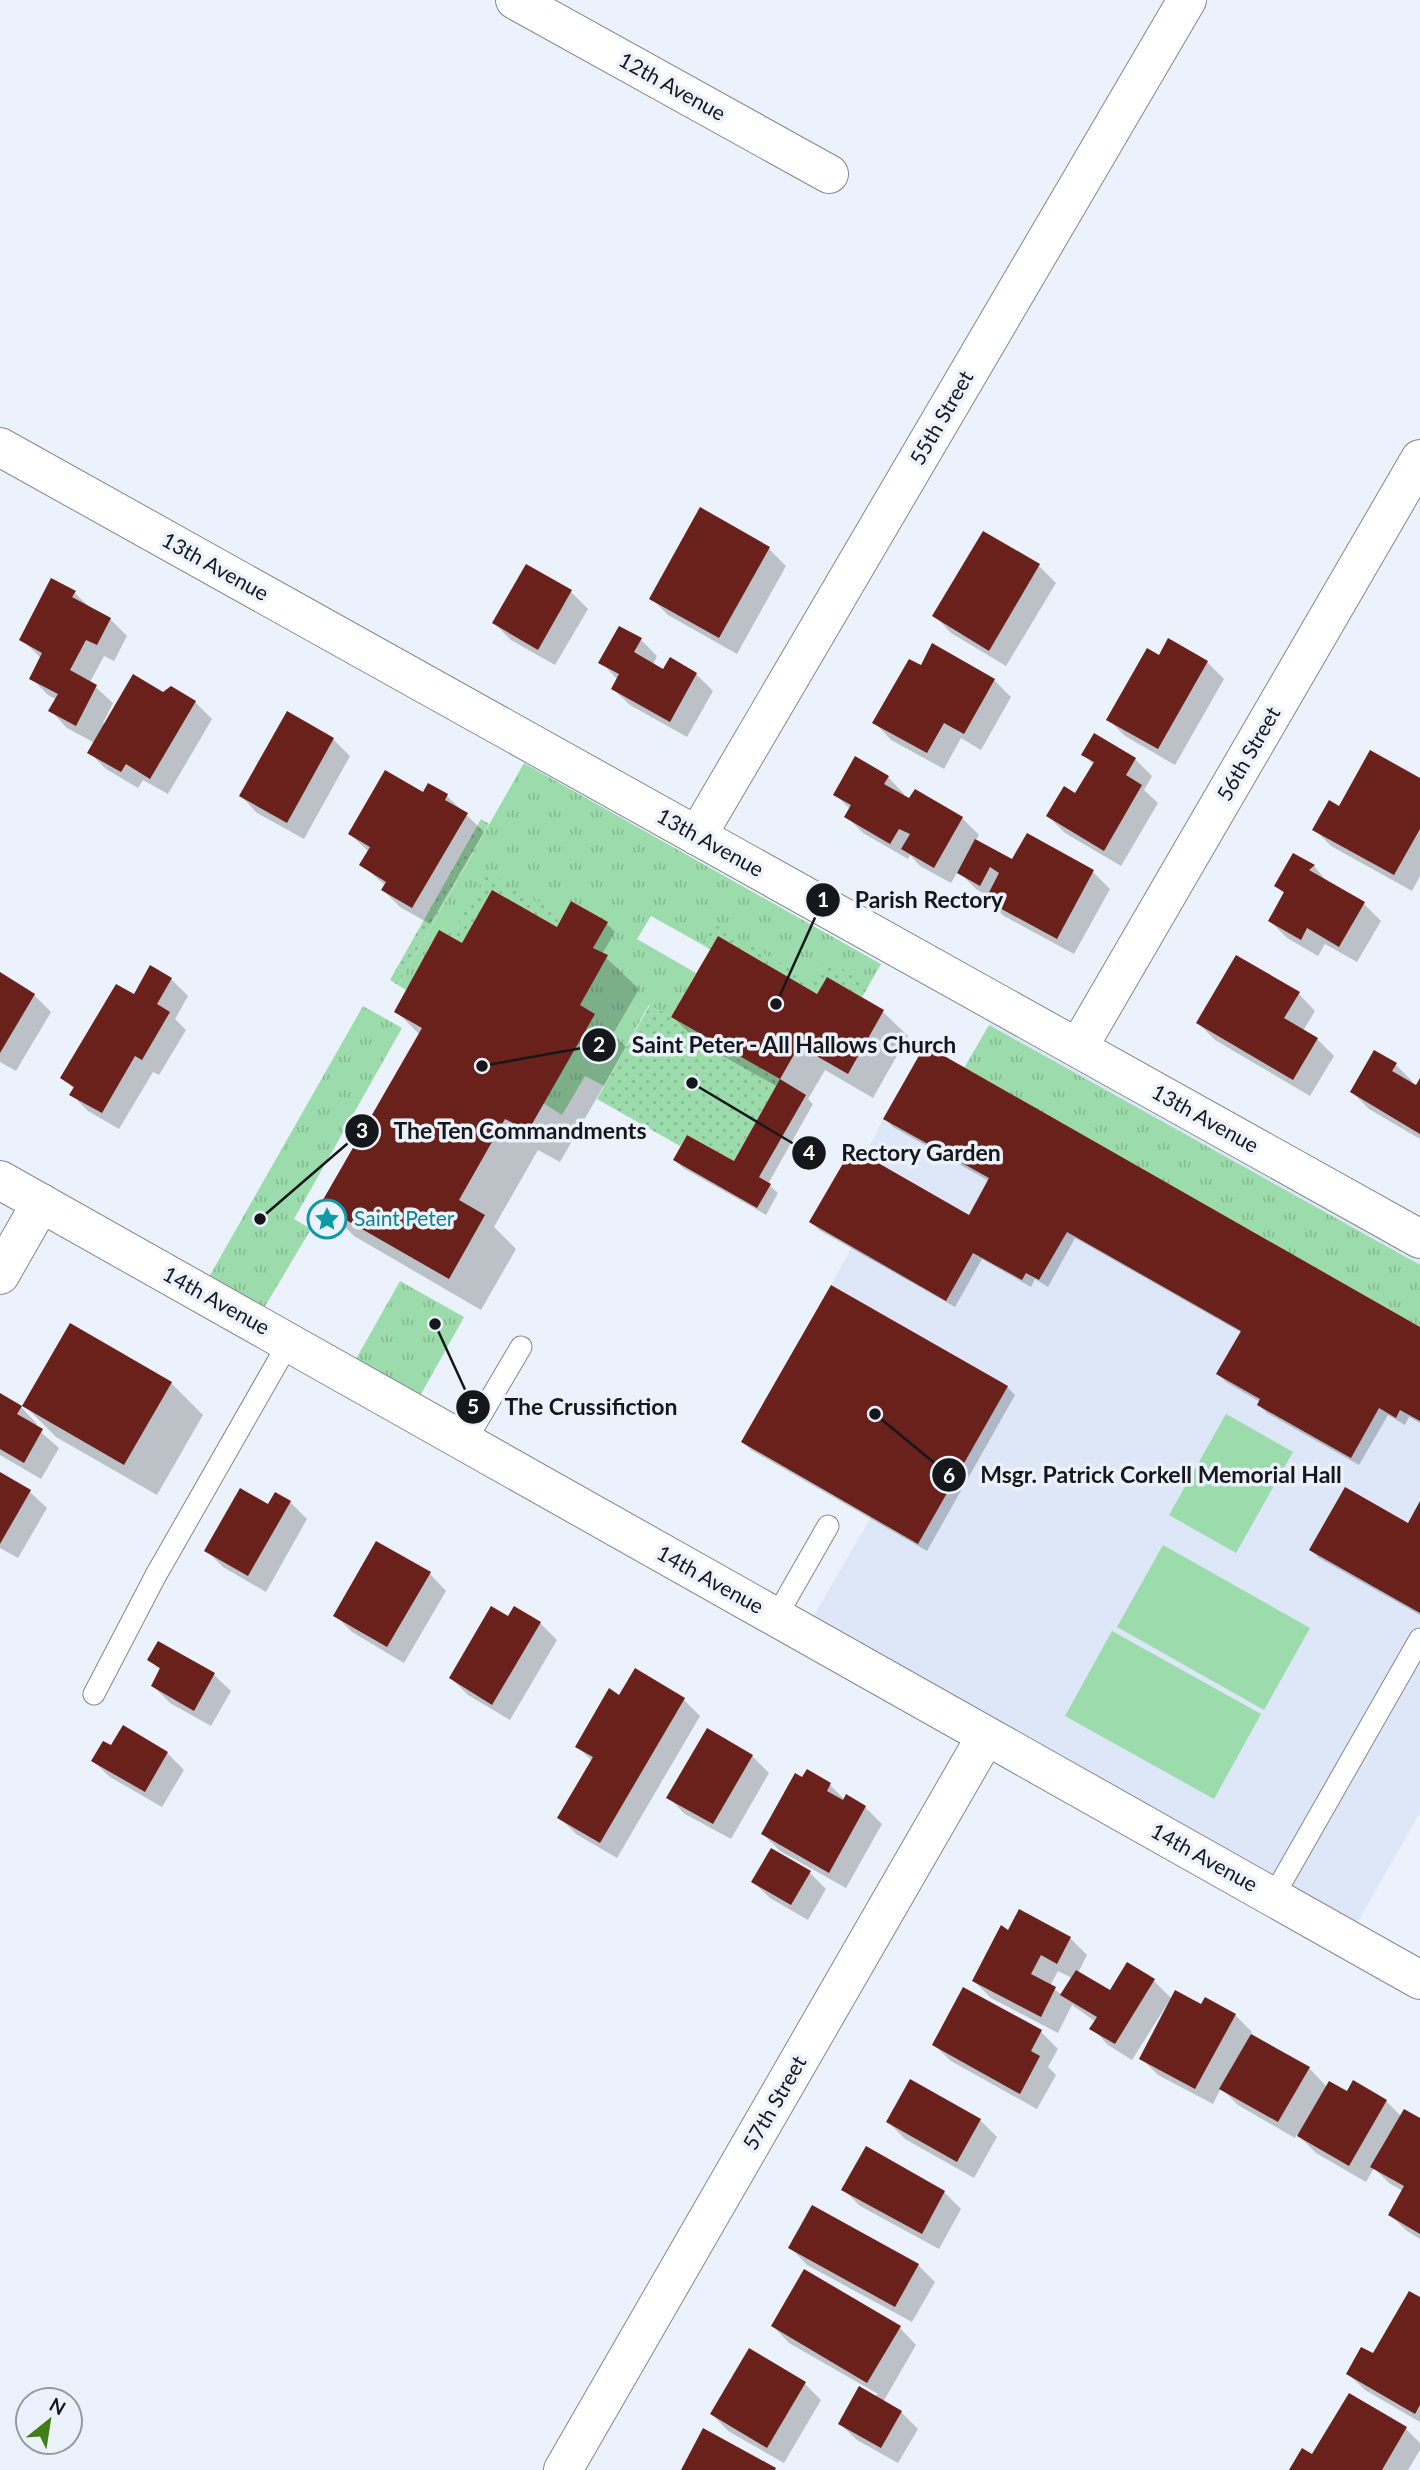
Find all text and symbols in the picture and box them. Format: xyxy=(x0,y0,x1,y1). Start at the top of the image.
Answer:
street label: 12th Avenue xyxy=(615,46,730,125)
street label: 55th Street xyxy=(904,365,978,469)
street label: 13th Avenue xyxy=(158,526,273,605)
street label: 56th Street xyxy=(1211,701,1285,805)
street label: 13th Avenue xyxy=(653,802,768,881)
callout: Parish Rectory xyxy=(806,878,1017,922)
text: Parish Rectory xyxy=(855,885,1004,913)
text: 1 xyxy=(817,886,829,911)
callout: Saint Peter - All Hallows Church xyxy=(582,1023,971,1067)
text: Saint Peter - All Hallows Church xyxy=(632,1030,956,1058)
text: 2 xyxy=(593,1031,605,1056)
street label: 13th Avenue xyxy=(1148,1078,1263,1157)
callout: The Ten Commandments xyxy=(345,1109,661,1153)
text: The Ten Commandments xyxy=(393,1116,647,1144)
text: 3 xyxy=(356,1117,368,1142)
callout: Rectory Garden xyxy=(792,1131,1015,1175)
text: Rectory Garden xyxy=(841,1138,1001,1166)
text: 4 xyxy=(803,1139,815,1164)
place icon: Saint Peter xyxy=(306,1198,348,1240)
place label: Saint Peter xyxy=(354,1205,455,1230)
street label: 14th Avenue xyxy=(159,1260,274,1339)
callout: The Crussifiction xyxy=(456,1385,692,1429)
text: The Crussifiction xyxy=(504,1392,678,1420)
text: 5 xyxy=(467,1393,479,1418)
callout: Msgr. Patrick Corkell Memorial Hall xyxy=(931,1453,1356,1497)
text: Msgr. Patrick Corkell Memorial Hall xyxy=(980,1460,1342,1488)
text: 6 xyxy=(943,1462,955,1487)
street label: 14th Avenue xyxy=(653,1539,768,1618)
street label: 14th Avenue xyxy=(1147,1817,1262,1896)
street label: 57th Street xyxy=(737,2050,811,2154)
north arrow xyxy=(14,2386,84,2456)
text: N xyxy=(46,2392,70,2419)

